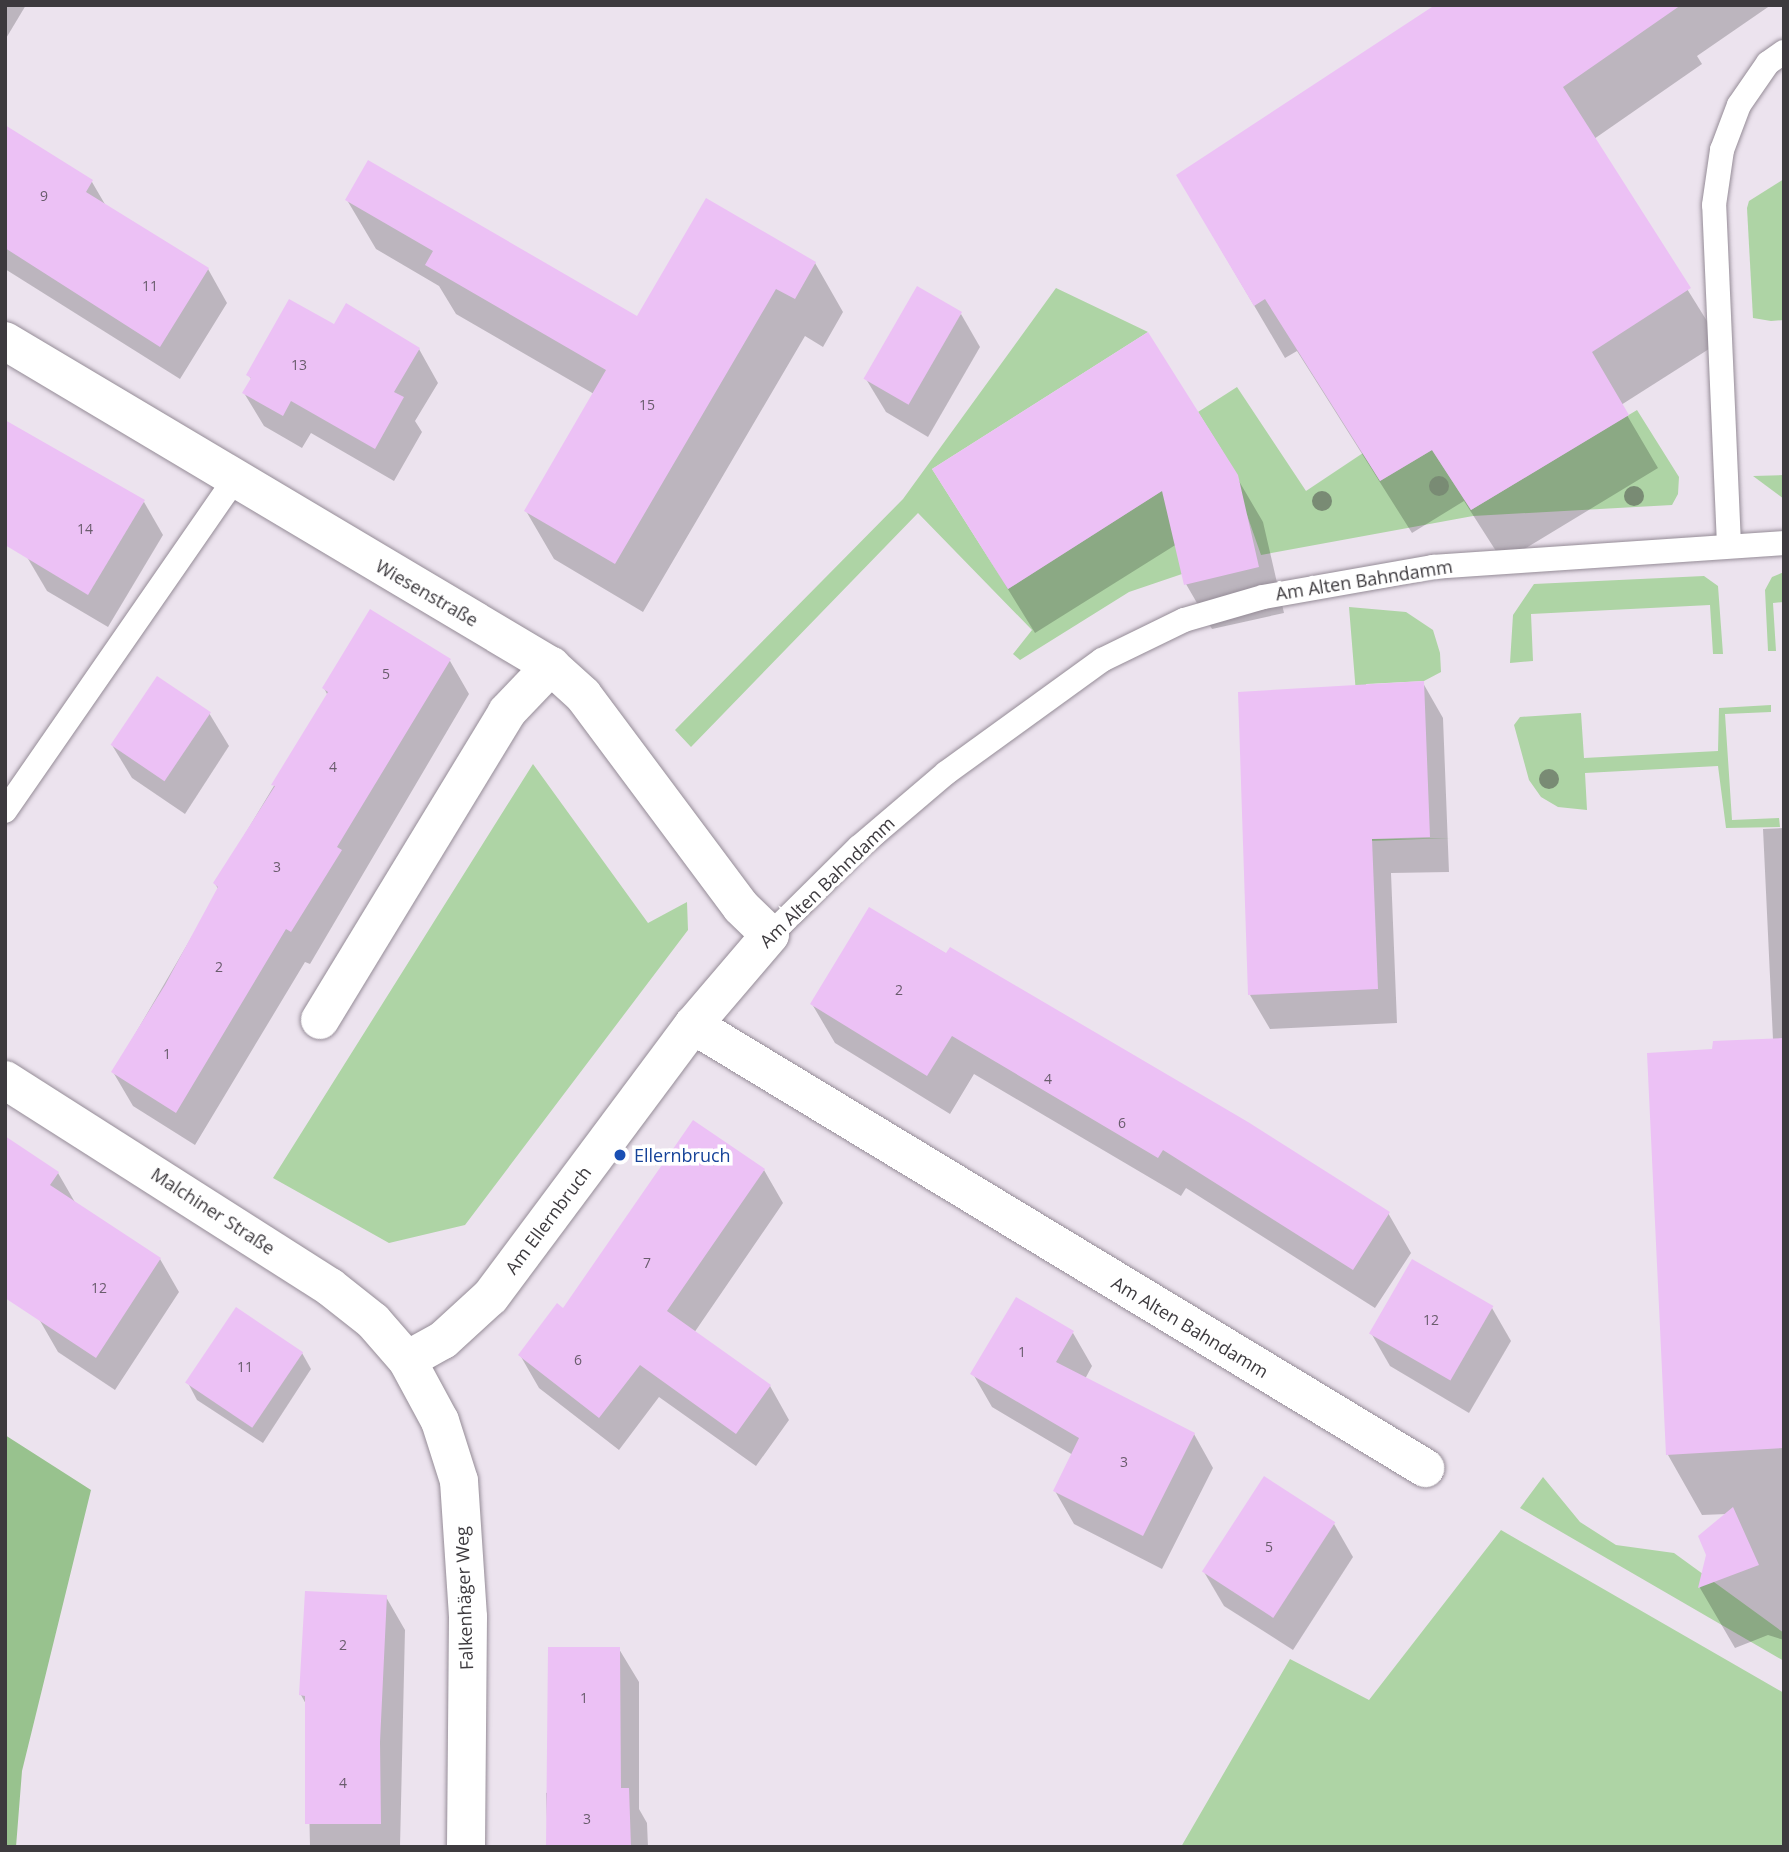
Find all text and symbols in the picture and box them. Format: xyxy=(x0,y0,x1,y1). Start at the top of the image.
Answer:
house number: 9 xyxy=(40,188,48,204)
house number: 11 xyxy=(142,278,158,294)
house number: 13 xyxy=(291,357,307,373)
house number: 15 xyxy=(639,397,655,413)
house number: 14 xyxy=(77,521,93,537)
street label: Wiesenstraße xyxy=(372,555,482,631)
street label: Am Alten Bahndamm xyxy=(1274,555,1454,605)
house number: 5 xyxy=(382,666,390,682)
house number: 4 xyxy=(329,759,337,775)
street label: Am Alten Bahndamm xyxy=(755,812,899,952)
house number: 3 xyxy=(273,859,281,875)
house number: 2 xyxy=(215,959,223,975)
house number: 2 xyxy=(895,982,903,998)
house number: 1 xyxy=(163,1046,171,1062)
house number: 4 xyxy=(1044,1071,1052,1087)
house number: 6 xyxy=(1118,1115,1126,1131)
place label: Ellernbruch xyxy=(634,1144,731,1166)
marker: Ellernbruch xyxy=(612,1147,628,1163)
street label: Am Ellernbruch xyxy=(500,1162,596,1278)
street label: Malchiner Straße xyxy=(147,1163,279,1259)
house number: 7 xyxy=(643,1255,651,1271)
street label: Am Alten Bahndamm xyxy=(1108,1272,1272,1382)
house number: 12 xyxy=(91,1280,107,1296)
house number: 12 xyxy=(1423,1312,1439,1328)
house number: 1 xyxy=(1018,1344,1026,1360)
house number: 6 xyxy=(574,1352,582,1368)
house number: 11 xyxy=(237,1359,253,1375)
house number: 3 xyxy=(1120,1454,1128,1470)
street label: Falkenhäger Weg xyxy=(451,1526,477,1670)
house number: 5 xyxy=(1265,1539,1273,1555)
house number: 2 xyxy=(339,1637,347,1653)
house number: 1 xyxy=(580,1690,588,1706)
house number: 4 xyxy=(339,1775,347,1791)
house number: 3 xyxy=(583,1811,591,1827)

